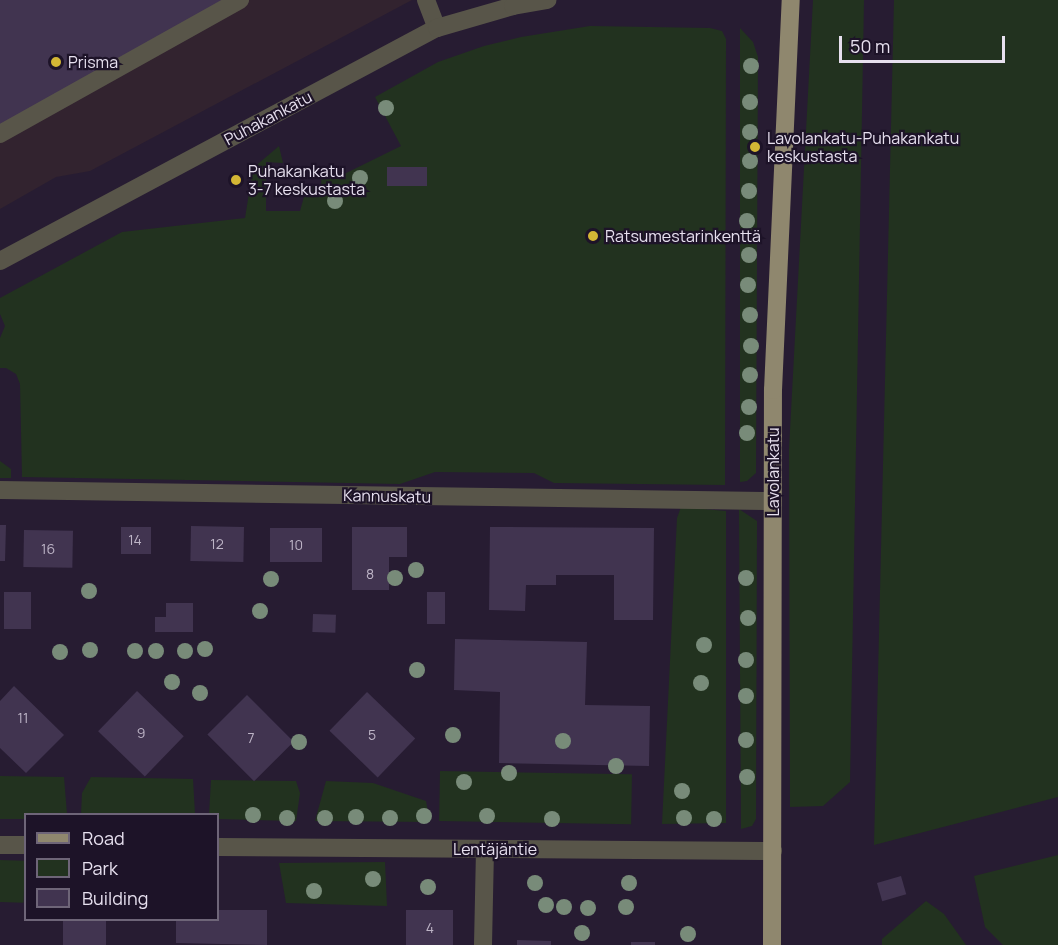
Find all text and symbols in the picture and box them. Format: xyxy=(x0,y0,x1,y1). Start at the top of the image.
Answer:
scale bar xyxy=(842,24,1008,62)
text: 50 m xyxy=(850,34,890,58)
place label: Prisma xyxy=(68,52,118,72)
marker: Prisma xyxy=(49,55,63,69)
street label: Puhakankatu xyxy=(221,87,315,149)
place label: Lavolankatu-Puhakankatu keskustasta xyxy=(767,128,959,166)
marker: Lavolankatu-Puhakankatu keskustasta xyxy=(748,140,762,154)
place label: Puhakankatu 3-7 keskustasta xyxy=(248,161,365,199)
marker: Puhakankatu 3-7 keskustasta xyxy=(229,173,243,187)
place label: Ratsumestarinkenttä xyxy=(605,226,761,246)
marker: Ratsumestarinkenttä xyxy=(586,229,600,243)
street label: Lavolankatu xyxy=(763,428,783,516)
street label: Kannuskatu xyxy=(343,486,431,506)
house number: 14 xyxy=(128,532,142,548)
house number: 12 xyxy=(210,536,224,552)
house number: 10 xyxy=(289,537,303,553)
house number: 16 xyxy=(41,541,55,557)
house number: 8 xyxy=(366,566,374,582)
house number: 11 xyxy=(18,710,28,726)
house number: 9 xyxy=(137,725,145,741)
house number: 5 xyxy=(368,727,376,743)
house number: 7 xyxy=(247,730,255,746)
legend xyxy=(24,813,219,921)
text: Road xyxy=(82,826,125,850)
street label: Lentäjäntie xyxy=(453,839,537,859)
text: Park xyxy=(82,856,118,880)
text: Building xyxy=(82,886,148,910)
house number: 4 xyxy=(426,920,434,936)

